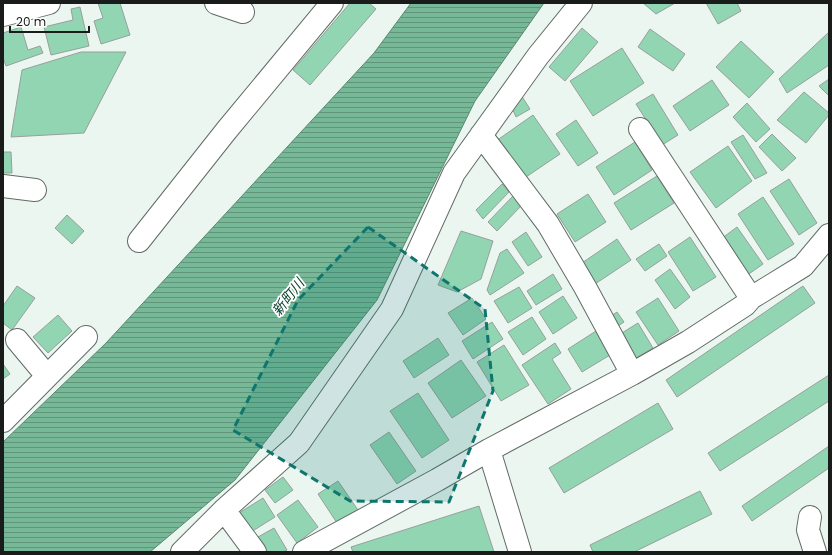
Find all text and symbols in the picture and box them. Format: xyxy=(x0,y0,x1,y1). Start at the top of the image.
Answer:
scale bar xyxy=(10,8,89,34)
text: 20 m xyxy=(16,13,46,30)
water label: 新町川 xyxy=(267,273,310,320)

